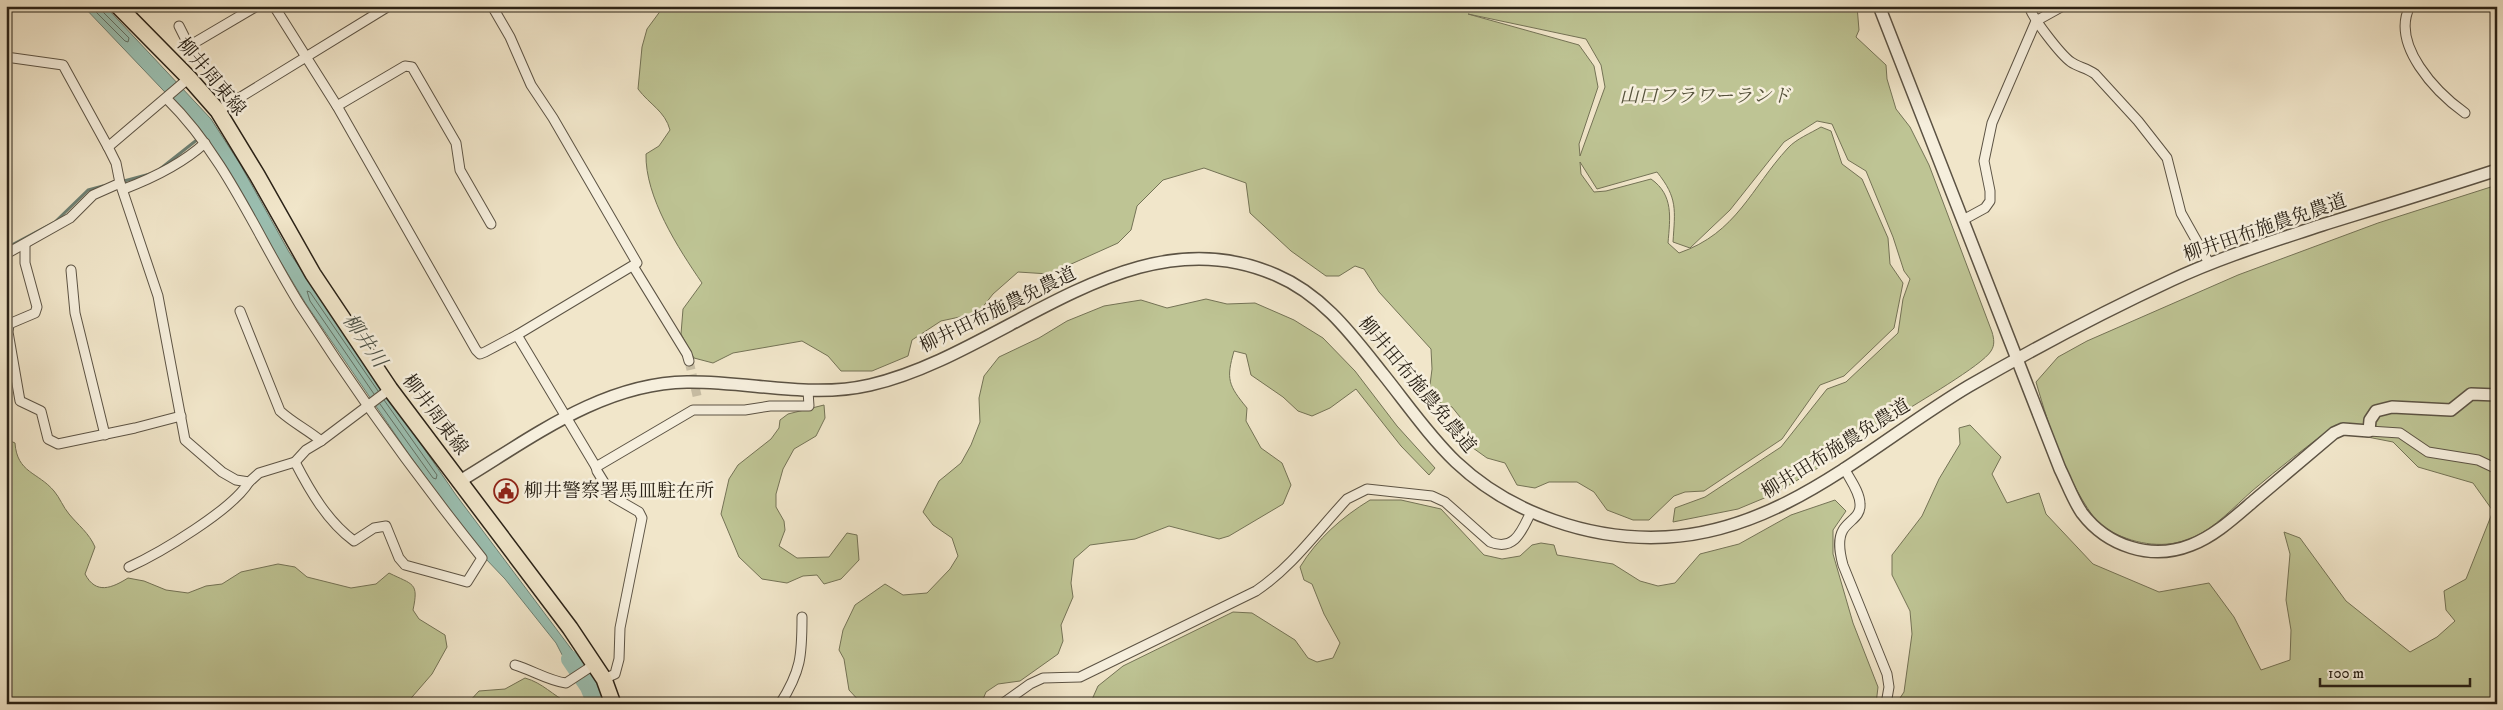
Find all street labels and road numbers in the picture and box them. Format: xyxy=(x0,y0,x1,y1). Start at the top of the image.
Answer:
street label: 柳井周東線 xyxy=(172,33,250,121)
street label: 柳井田布施農免農道 xyxy=(2180,189,2350,267)
street label: 柳井田布施農免農道 xyxy=(916,262,1080,358)
street label: 柳井田布施農免農道 xyxy=(1353,312,1481,458)
street label: 柳井周東線 xyxy=(397,370,473,460)
street label: 柳井田布施農免農道 xyxy=(1757,394,1915,504)

